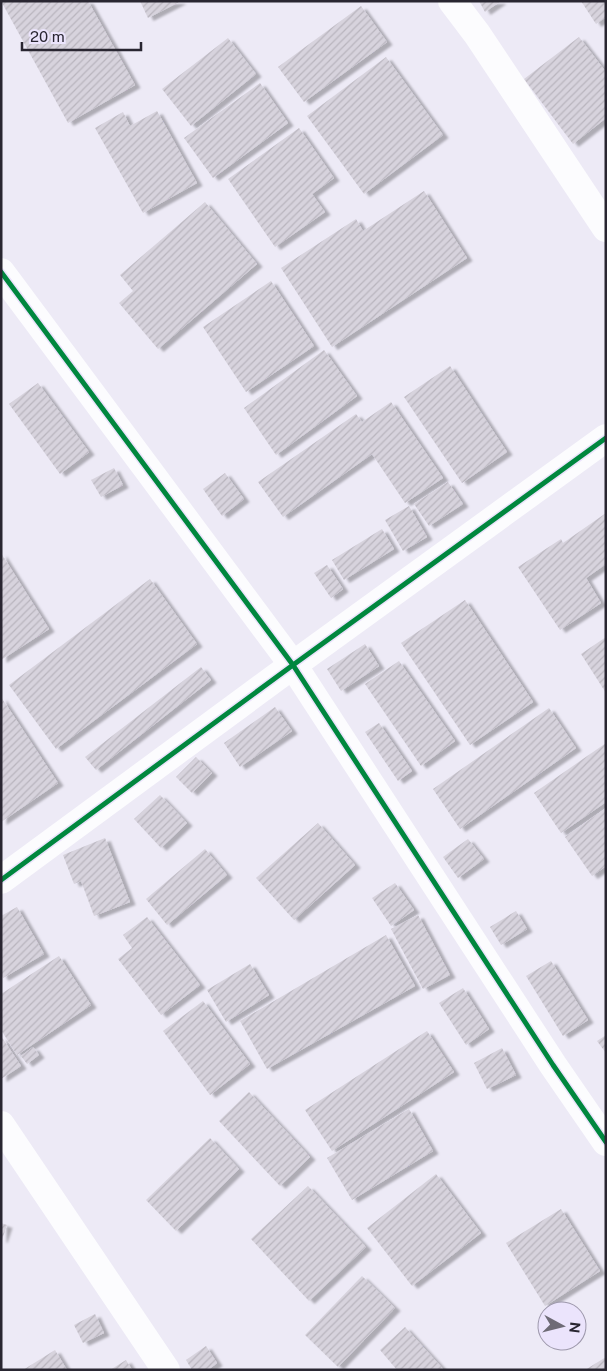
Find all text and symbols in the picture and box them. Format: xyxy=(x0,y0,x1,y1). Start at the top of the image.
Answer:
scale bar xyxy=(22,20,141,52)
text: 20 m xyxy=(30,28,65,45)
north arrow xyxy=(537,1301,587,1351)
text: N xyxy=(566,1321,584,1334)

